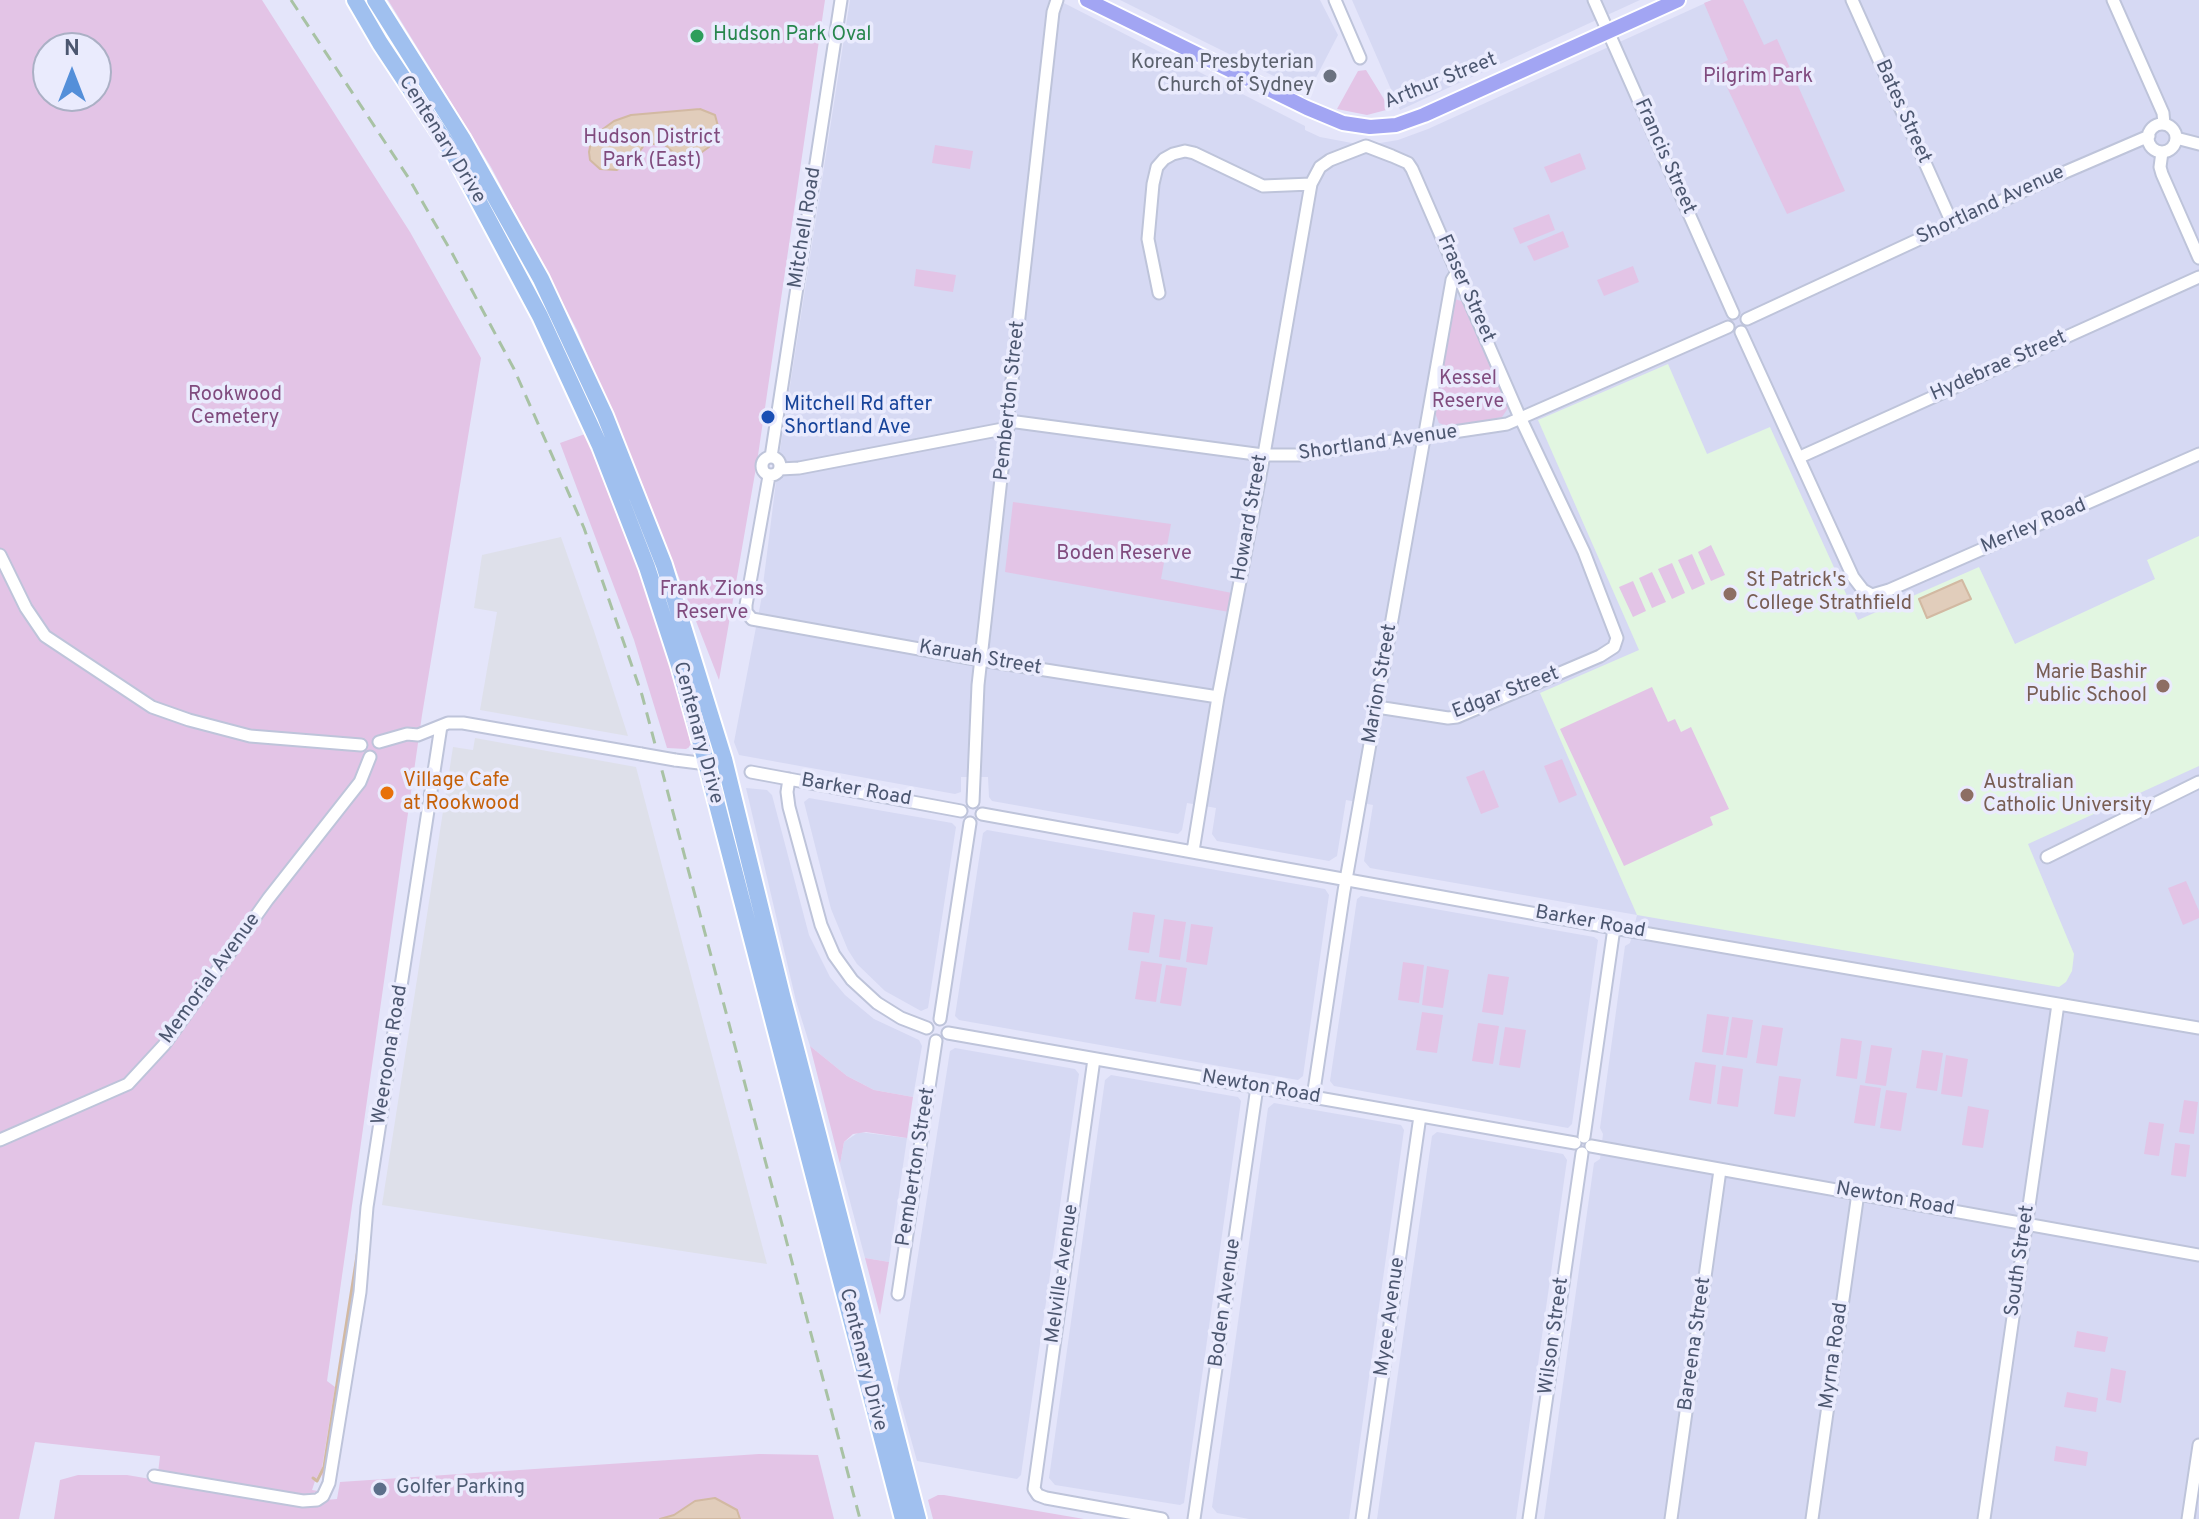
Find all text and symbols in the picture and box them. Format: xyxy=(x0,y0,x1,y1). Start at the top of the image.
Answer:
place label: Hudson Park Oval xyxy=(713,24,872,48)
marker: Hudson Park Oval xyxy=(688,27,706,45)
north arrow xyxy=(32,32,112,112)
text: N xyxy=(64,36,80,63)
street label: Arthur Street xyxy=(1381,49,1501,115)
place label: Korean Presbyterian Church of Sydney xyxy=(1131,52,1314,99)
street label: Bates Street xyxy=(1869,57,1935,167)
park label: Pilgrim Park xyxy=(1703,66,1813,90)
marker: Korean Presbyterian Church of Sydney xyxy=(1321,67,1339,85)
street label: Centenary Drive xyxy=(392,72,490,208)
street label: Francis Street xyxy=(1628,96,1700,218)
park label: Hudson District Park (East) xyxy=(583,127,721,174)
street label: Shortland Avenue xyxy=(1913,161,2069,251)
street label: Mitchell Road xyxy=(785,166,827,290)
street label: Fraser Street xyxy=(1431,231,1499,347)
street label: Pemberton Street xyxy=(991,320,1031,482)
street label: Hydebrae Street xyxy=(1927,326,2071,408)
park label: Kessel Reserve xyxy=(1432,368,1504,415)
park label: Rookwood Cemetery xyxy=(188,384,282,431)
place label: Mitchell Rd after Shortland Ave xyxy=(784,394,932,441)
marker: Mitchell Rd after Shortland Ave xyxy=(759,408,777,426)
street label: Shortland Avenue xyxy=(1297,421,1459,467)
street label: Howard Street xyxy=(1228,453,1274,583)
street label: Merley Road xyxy=(1978,494,2090,560)
park label: Boden Reserve xyxy=(1056,543,1192,567)
place label: St Patrick's College Strathfield xyxy=(1746,570,1912,617)
park label: Frank Zions Reserve xyxy=(660,579,764,626)
marker: St Patrick's College Strathfield xyxy=(1721,585,1739,603)
street label: Marion Street xyxy=(1359,622,1403,746)
street label: Karuah Street xyxy=(917,636,1043,682)
street label: Centenary Drive xyxy=(667,659,727,807)
place label: Marie Bashir Public School xyxy=(2026,662,2147,709)
street label: Edgar Street xyxy=(1449,663,1563,725)
marker: Marie Bashir Public School xyxy=(2154,677,2172,695)
street label: Barker Road xyxy=(799,769,913,813)
place label: Village Cafe at Rookwood xyxy=(403,770,520,817)
place label: Australian Catholic University xyxy=(1983,772,2152,819)
marker: Village Cafe at Rookwood xyxy=(378,784,396,802)
marker: Australian Catholic University xyxy=(1958,786,1976,804)
street label: Barker Road xyxy=(1533,901,1647,945)
street label: Memorial Avenue xyxy=(156,909,266,1049)
street label: Weeroona Road xyxy=(368,983,414,1127)
street label: Newton Road xyxy=(1200,1066,1322,1110)
street label: Pemberton Street xyxy=(893,1086,941,1248)
street label: Newton Road xyxy=(1834,1178,1956,1222)
street label: Melville Avenue xyxy=(1041,1203,1085,1345)
street label: South Street xyxy=(2001,1204,2041,1318)
street label: Boden Avenue xyxy=(1205,1237,1247,1369)
street label: Myee Avenue xyxy=(1371,1256,1411,1378)
street label: Bareena Street xyxy=(1675,1275,1717,1413)
street label: Wilson Street xyxy=(1535,1276,1575,1396)
street label: Centenary Drive xyxy=(833,1286,891,1434)
street label: Myrna Road xyxy=(1816,1301,1854,1411)
place label: Golfer Parking xyxy=(396,1477,525,1501)
marker: Golfer Parking xyxy=(371,1480,389,1498)

